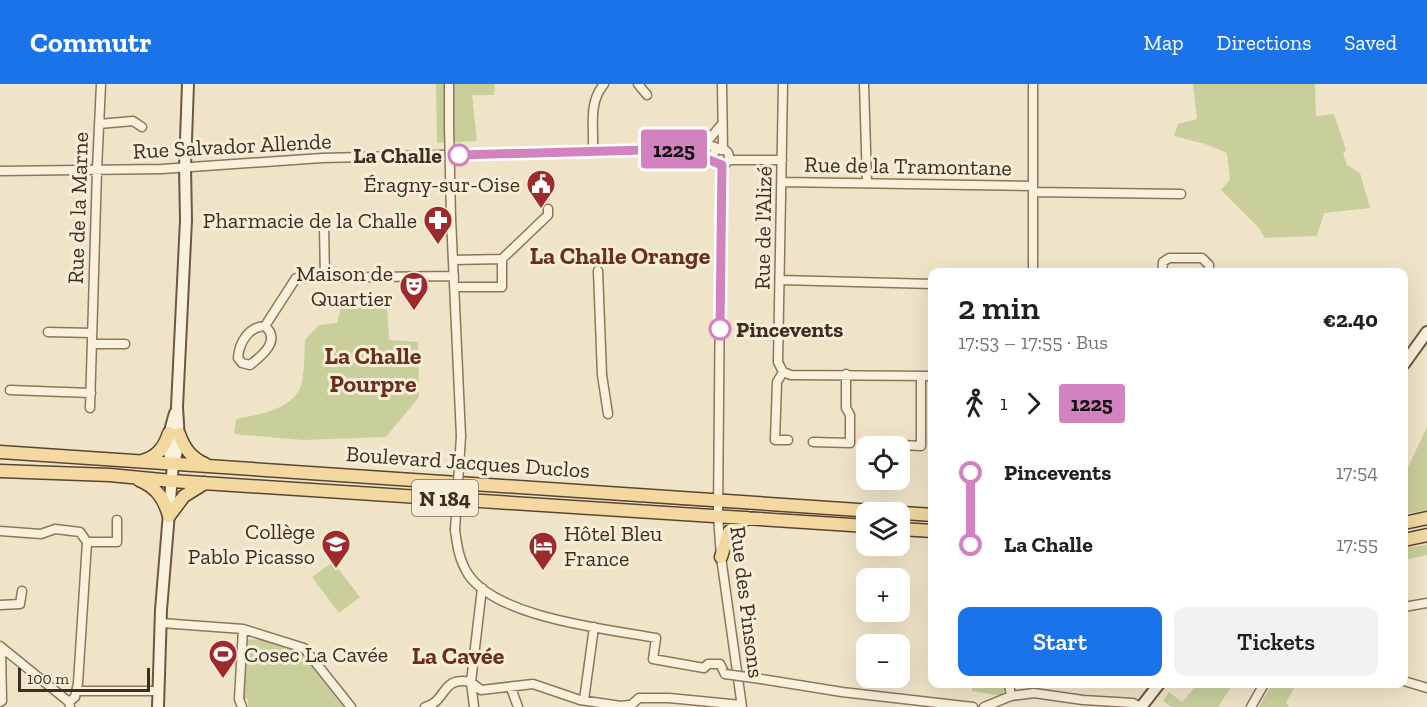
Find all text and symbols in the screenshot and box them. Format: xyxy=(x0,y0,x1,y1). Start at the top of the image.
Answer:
text: Commutr xyxy=(30,26,152,59)
text: Map xyxy=(1144,30,1184,55)
text: Directions xyxy=(1217,30,1311,55)
text: Saved xyxy=(1344,30,1397,55)
street label: Rue Salvador Allende xyxy=(132,127,332,165)
line badge: 1225 xyxy=(632,130,716,168)
street label: Rue de la Marne xyxy=(62,132,94,284)
text: 1225 xyxy=(653,137,695,162)
place label: La Challe xyxy=(353,142,442,169)
marker: La Challe xyxy=(448,144,470,166)
street label: Rue de la Tramontane xyxy=(804,151,1012,181)
street label: Rue de l'Alizé xyxy=(748,166,778,290)
public building icon: Éragny-sur-Oise xyxy=(525,168,557,210)
place label: Éragny-sur-Oise xyxy=(364,171,520,198)
pharmacy icon: Pharmacie de la Challe xyxy=(422,204,454,246)
place label: Pharmacie de la Challe xyxy=(203,207,417,234)
district label: La Challe Orange xyxy=(530,241,711,270)
place label: Maison de Quartier xyxy=(296,260,393,312)
theatre icon: Maison de Quartier xyxy=(398,270,430,312)
text: 2 min xyxy=(958,288,1040,327)
text: €2.40 xyxy=(1323,306,1378,333)
place label: Pincevents xyxy=(736,316,843,343)
marker: Pincevents xyxy=(709,318,731,340)
text: 17:53 – 17:55 · Bus xyxy=(958,330,1108,354)
district label: La Challe Pourpre xyxy=(325,341,422,398)
icon: walk xyxy=(958,387,991,420)
icon: forward xyxy=(1017,387,1050,420)
text: 1 xyxy=(1000,391,1008,415)
text: 1225 xyxy=(1071,391,1113,416)
map controls xyxy=(856,436,910,688)
button: locate xyxy=(856,436,910,490)
street label: Boulevard Jacques Duclos xyxy=(345,440,591,484)
text: Pincevents xyxy=(1004,459,1111,486)
text: 17:54 xyxy=(1336,460,1378,484)
road number: N 184 xyxy=(412,480,478,516)
button: layers xyxy=(856,502,910,556)
place label: Collège Pablo Picasso xyxy=(188,518,315,570)
place label: Hôtel Bleu France xyxy=(564,520,663,572)
street label: Rue des Pinsons xyxy=(724,524,770,680)
school or university icon: Collège Pablo Picasso xyxy=(320,528,352,570)
hotel icon: Hôtel Bleu France xyxy=(527,530,559,572)
text: La Challe xyxy=(1004,531,1093,558)
text: 17:55 xyxy=(1336,532,1378,556)
button: + xyxy=(856,568,910,622)
button: Start xyxy=(958,607,1162,676)
button: Tickets xyxy=(1174,607,1378,676)
button: − xyxy=(856,634,910,688)
sports icon: Cosec La Cavée xyxy=(207,638,239,680)
place label: Cosec La Cavée xyxy=(244,641,388,668)
district label: La Cavée xyxy=(412,641,505,670)
scale bar xyxy=(18,665,150,692)
text: 100 m xyxy=(27,669,69,688)

